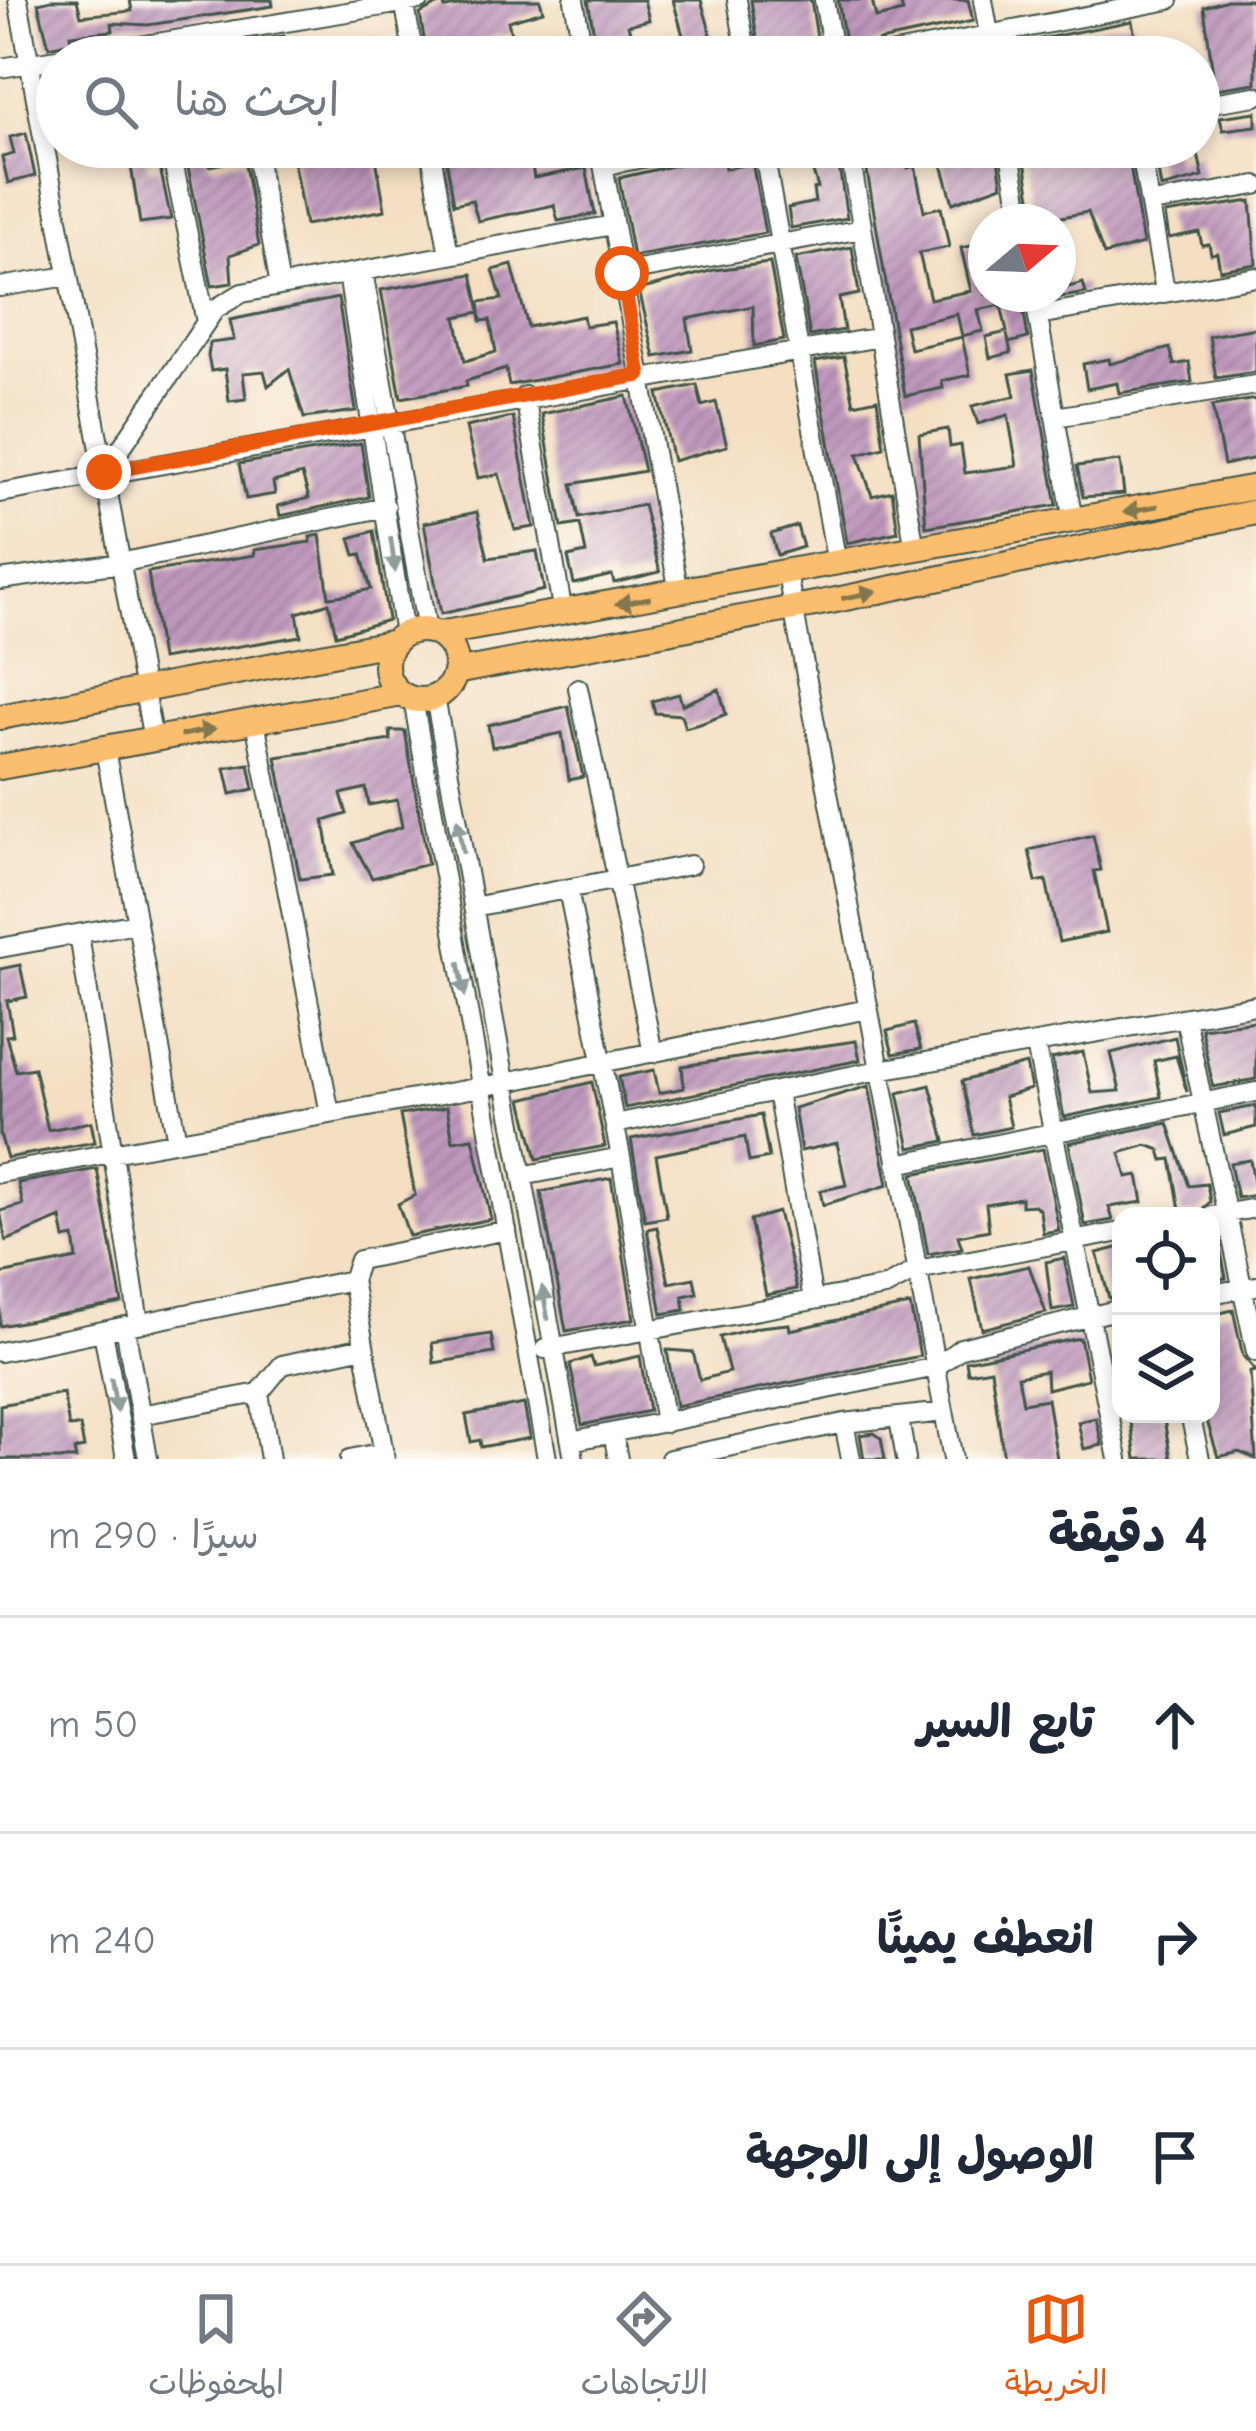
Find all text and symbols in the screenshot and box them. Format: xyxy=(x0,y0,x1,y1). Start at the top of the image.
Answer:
search box xyxy=(36,36,1220,168)
icon: search xyxy=(78,69,144,135)
text: ابحث هنا xyxy=(174,74,339,126)
north arrow xyxy=(968,204,1076,312)
route start xyxy=(595,246,649,300)
route end xyxy=(77,445,131,499)
one-way arrow xyxy=(1122,499,1159,518)
one-way arrow xyxy=(384,537,403,574)
one-way arrow xyxy=(841,585,879,604)
one-way arrow xyxy=(614,593,652,611)
one-way arrow xyxy=(180,722,217,741)
one-way arrow xyxy=(450,817,469,855)
one-way arrow xyxy=(454,961,472,999)
map controls xyxy=(1112,1207,1220,1423)
button: locate xyxy=(1112,1207,1220,1315)
one-way arrow xyxy=(535,1283,554,1321)
button: layers xyxy=(1112,1315,1220,1423)
one-way arrow xyxy=(105,1377,124,1414)
text: 4 دقيقة xyxy=(1048,1505,1208,1564)
text: سيرًا · 290 m xyxy=(48,1513,259,1558)
icon: ahead xyxy=(1142,1692,1208,1758)
text: تابع السير xyxy=(918,1696,1094,1748)
text: 50 m xyxy=(48,1702,138,1747)
icon: right xyxy=(1142,1908,1208,1974)
text: انعطف يمينًا xyxy=(877,1912,1094,1964)
text: 240 m xyxy=(48,1918,156,1963)
icon: arrive xyxy=(1142,2124,1208,2190)
text: الوصول إلى الوجهة xyxy=(746,2128,1094,2180)
tab: المحفوظات xyxy=(148,2286,284,2412)
tab: الاتجاهات xyxy=(581,2286,708,2412)
tab: الخريطة xyxy=(1005,2286,1108,2412)

